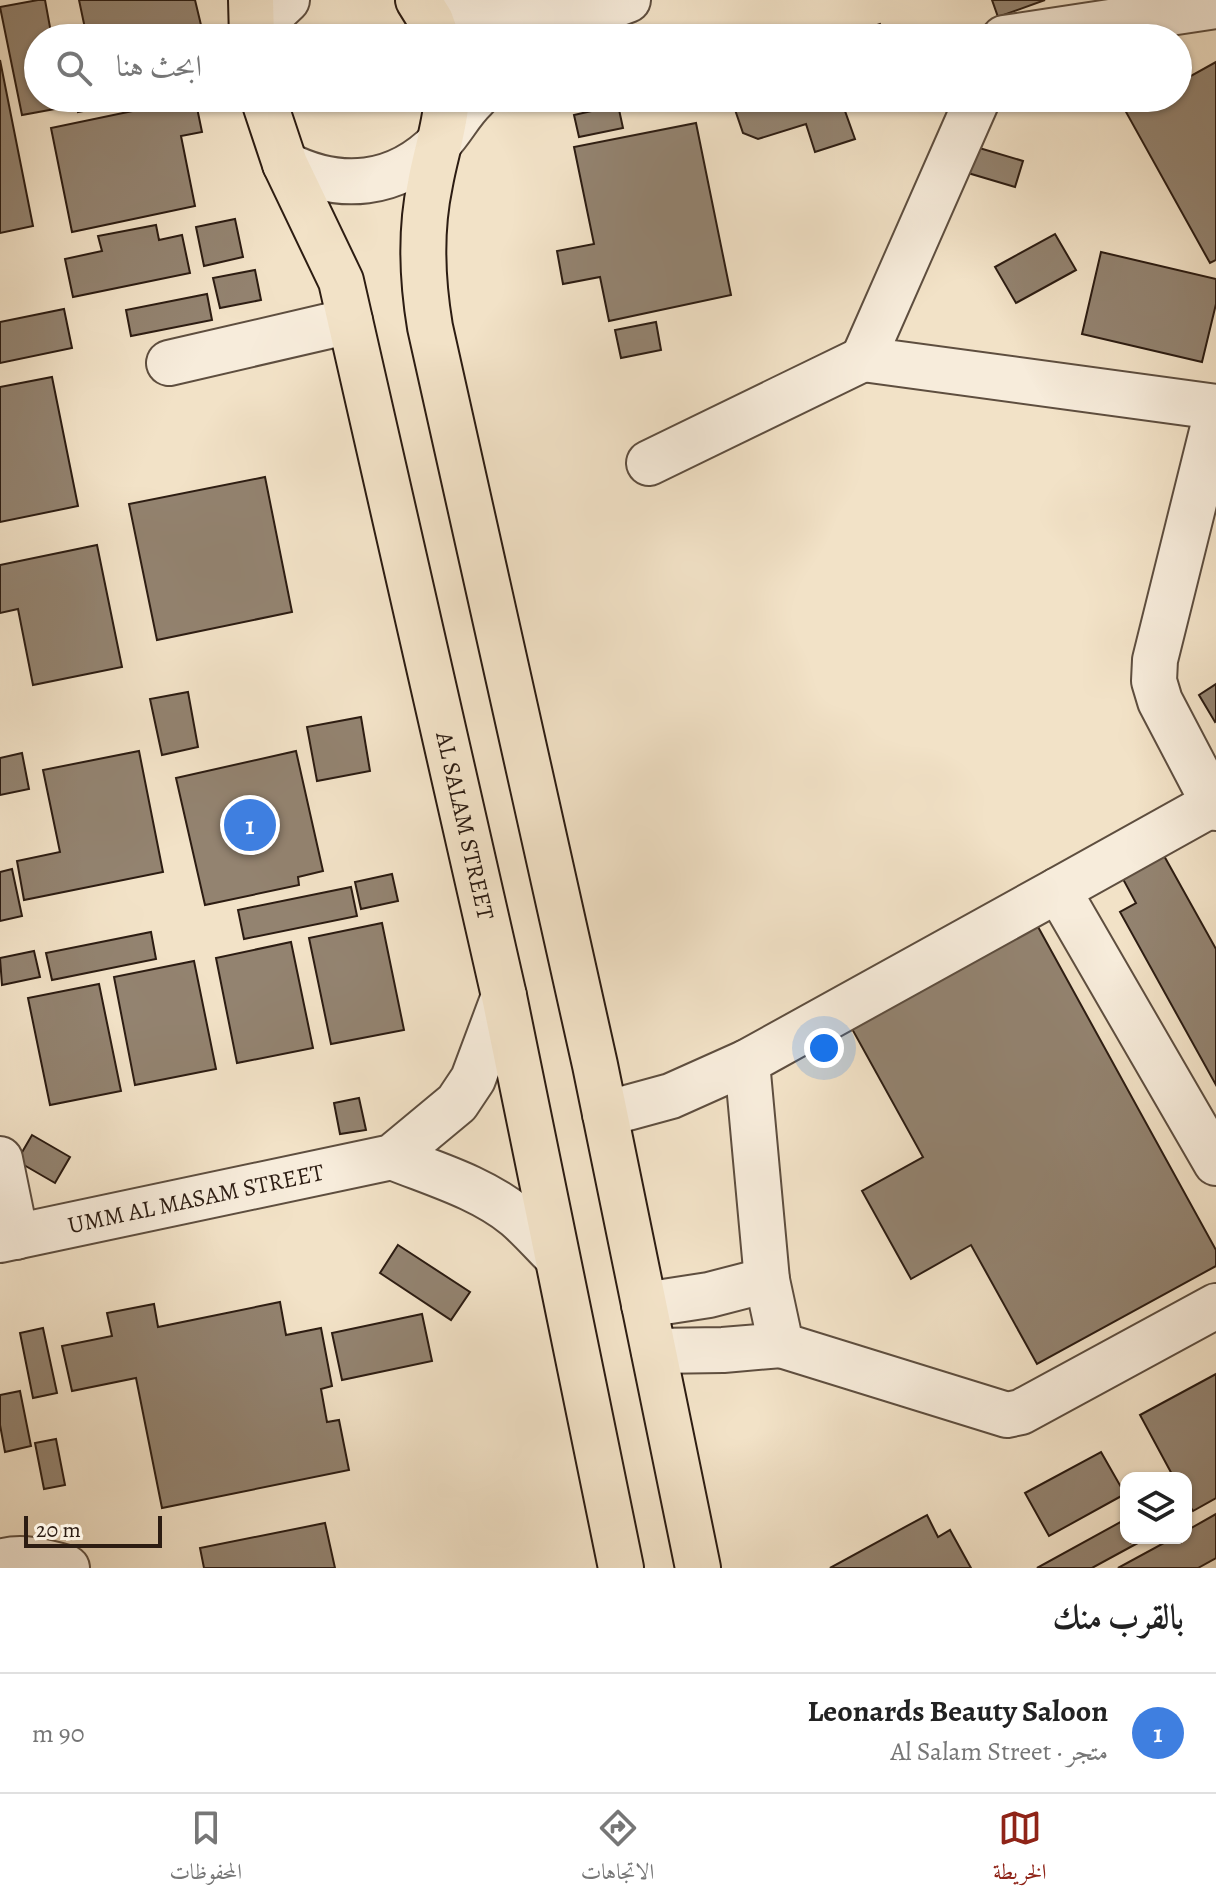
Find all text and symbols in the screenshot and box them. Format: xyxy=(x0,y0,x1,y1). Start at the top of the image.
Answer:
search box xyxy=(24,24,1192,112)
icon: search xyxy=(52,46,96,90)
text: ابحث هنا xyxy=(116,46,202,86)
street label: AL SALAM STREET xyxy=(428,728,502,923)
pin: 1 xyxy=(224,795,276,855)
your location xyxy=(804,1028,844,1068)
street label: UMM AL MASAM STREET xyxy=(65,1156,327,1241)
map controls xyxy=(1120,1472,1192,1544)
button: layers xyxy=(1120,1472,1192,1544)
scale bar xyxy=(24,1512,162,1548)
text: 20 m xyxy=(36,1515,81,1545)
text: بالقرب منك xyxy=(1052,1593,1184,1640)
text: Leonards Beauty Saloon xyxy=(807,1691,1108,1731)
text: 90 m xyxy=(32,1716,85,1751)
text: 1 xyxy=(1153,1716,1163,1751)
text: متجر · Al Salam Street xyxy=(891,1734,1108,1769)
tab: المحفوظات xyxy=(169,1806,242,1893)
tab: الاتجاهات xyxy=(581,1806,654,1893)
tab: الخريطة xyxy=(993,1806,1047,1893)

